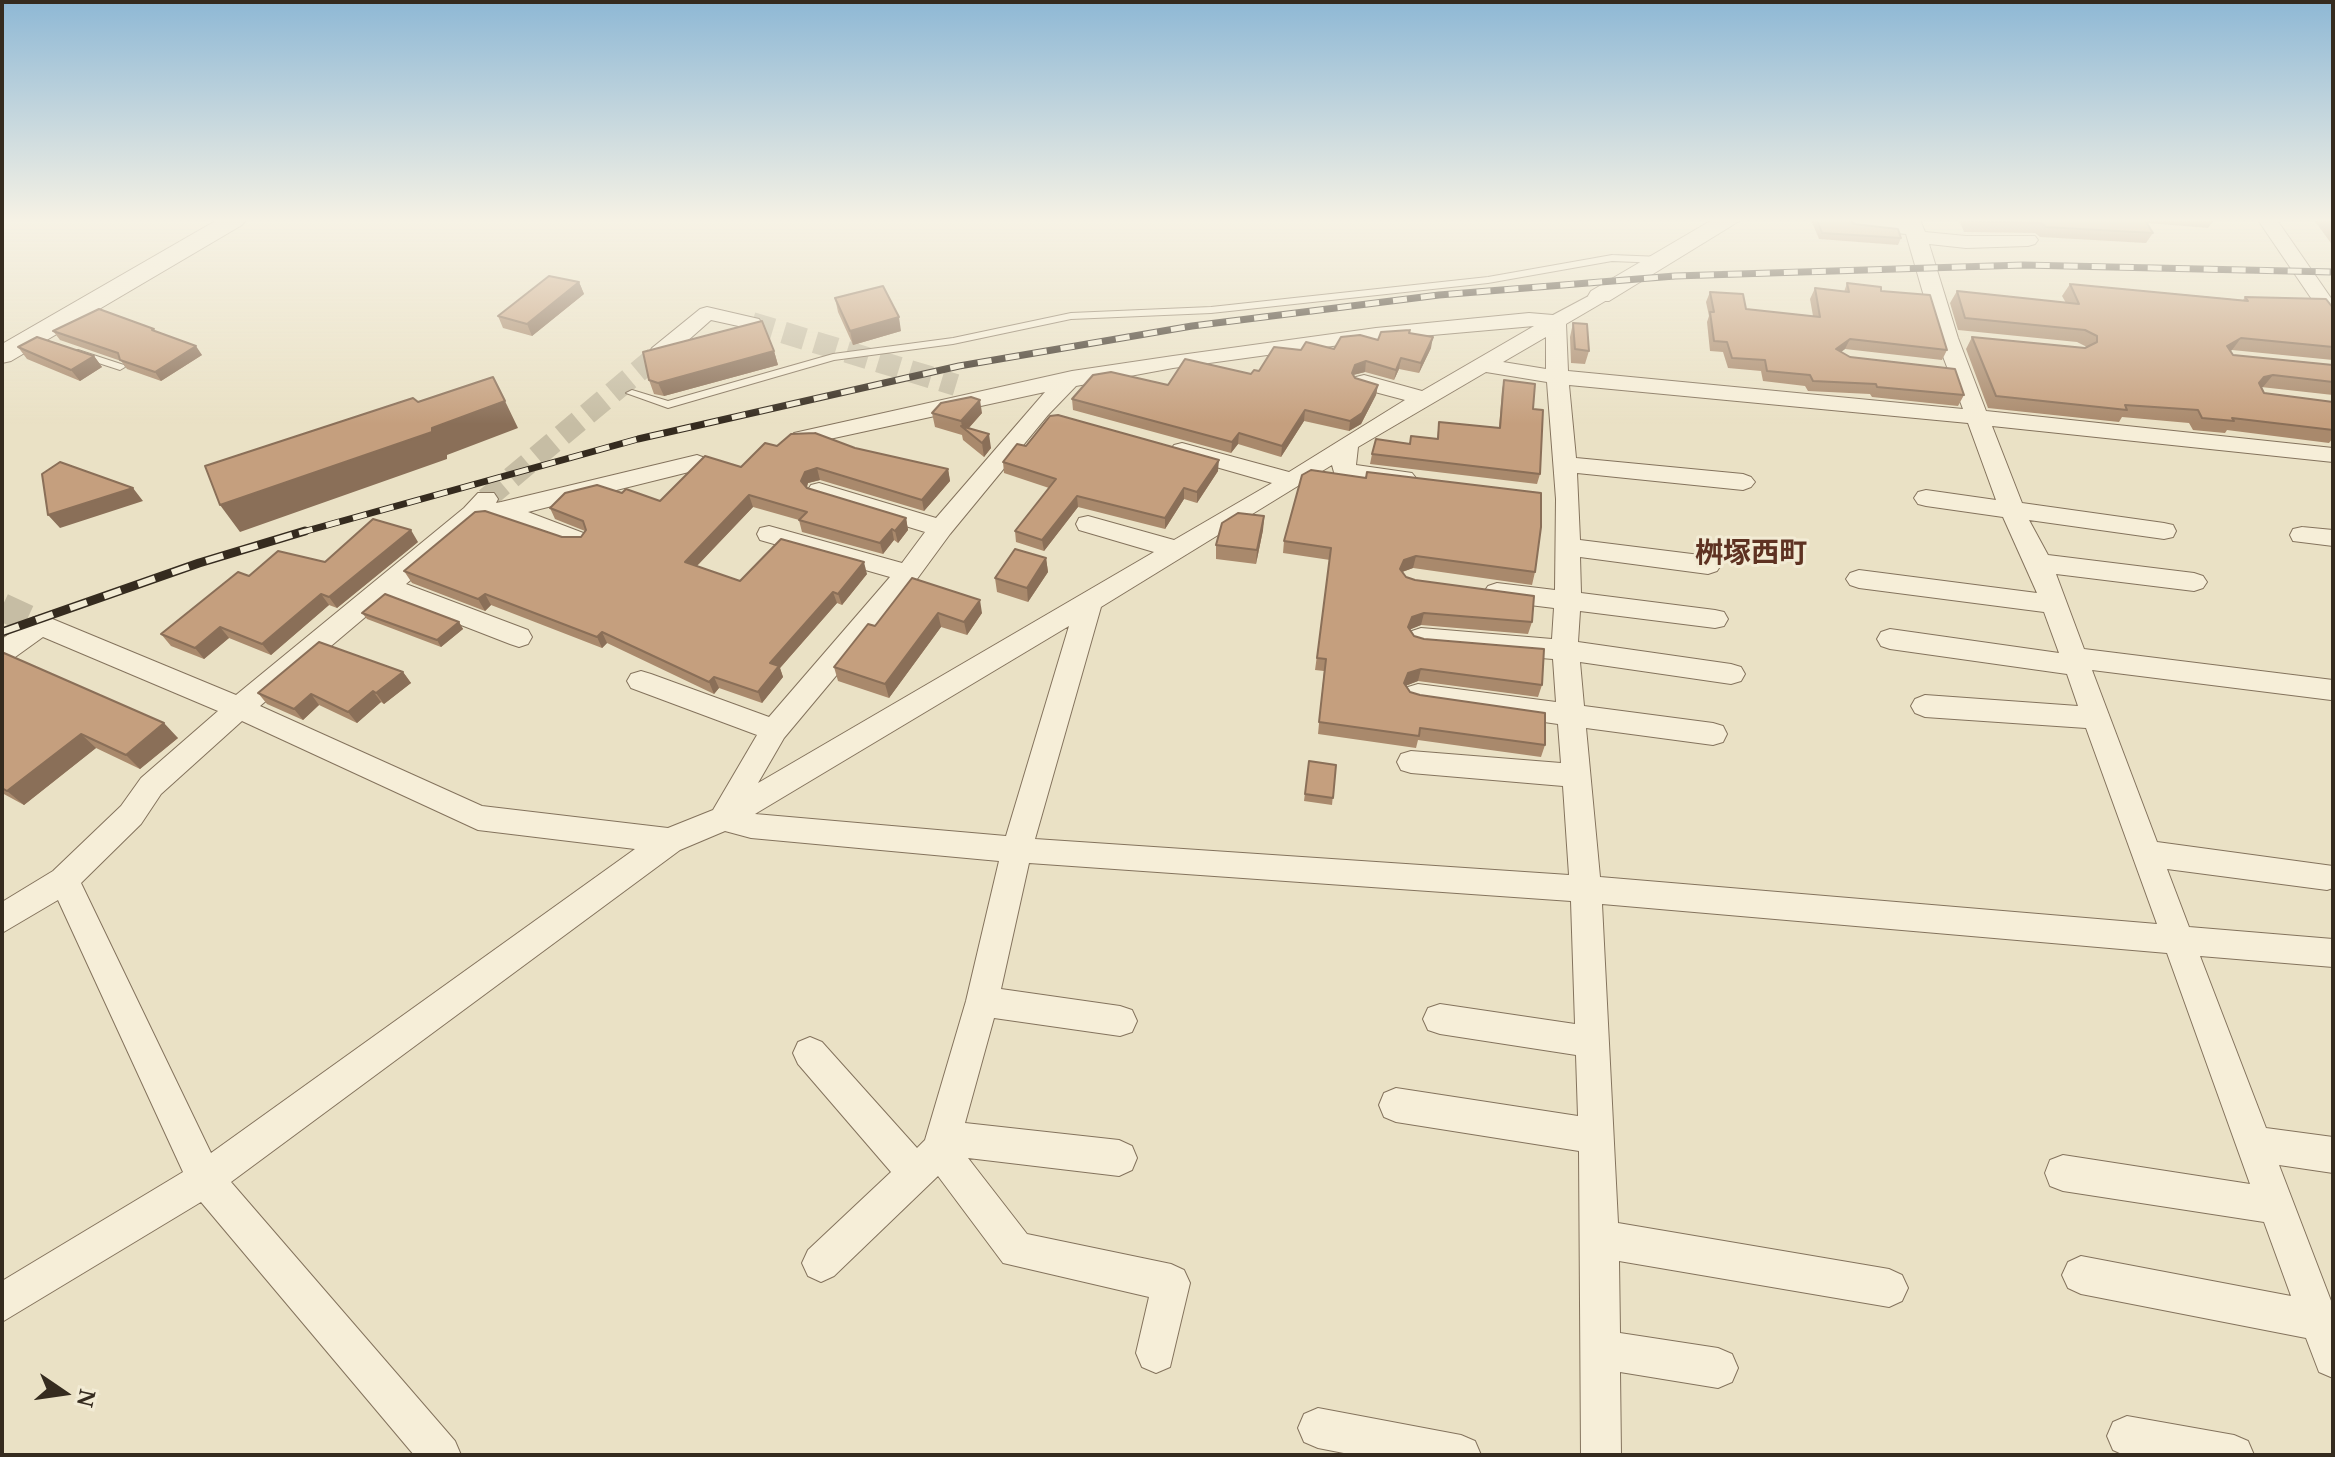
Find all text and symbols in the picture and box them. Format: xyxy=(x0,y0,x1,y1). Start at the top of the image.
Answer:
district label: 桝塚西町 xyxy=(1695,537,1807,571)
north arrow xyxy=(24,1353,104,1433)
text: N xyxy=(71,1387,104,1410)

